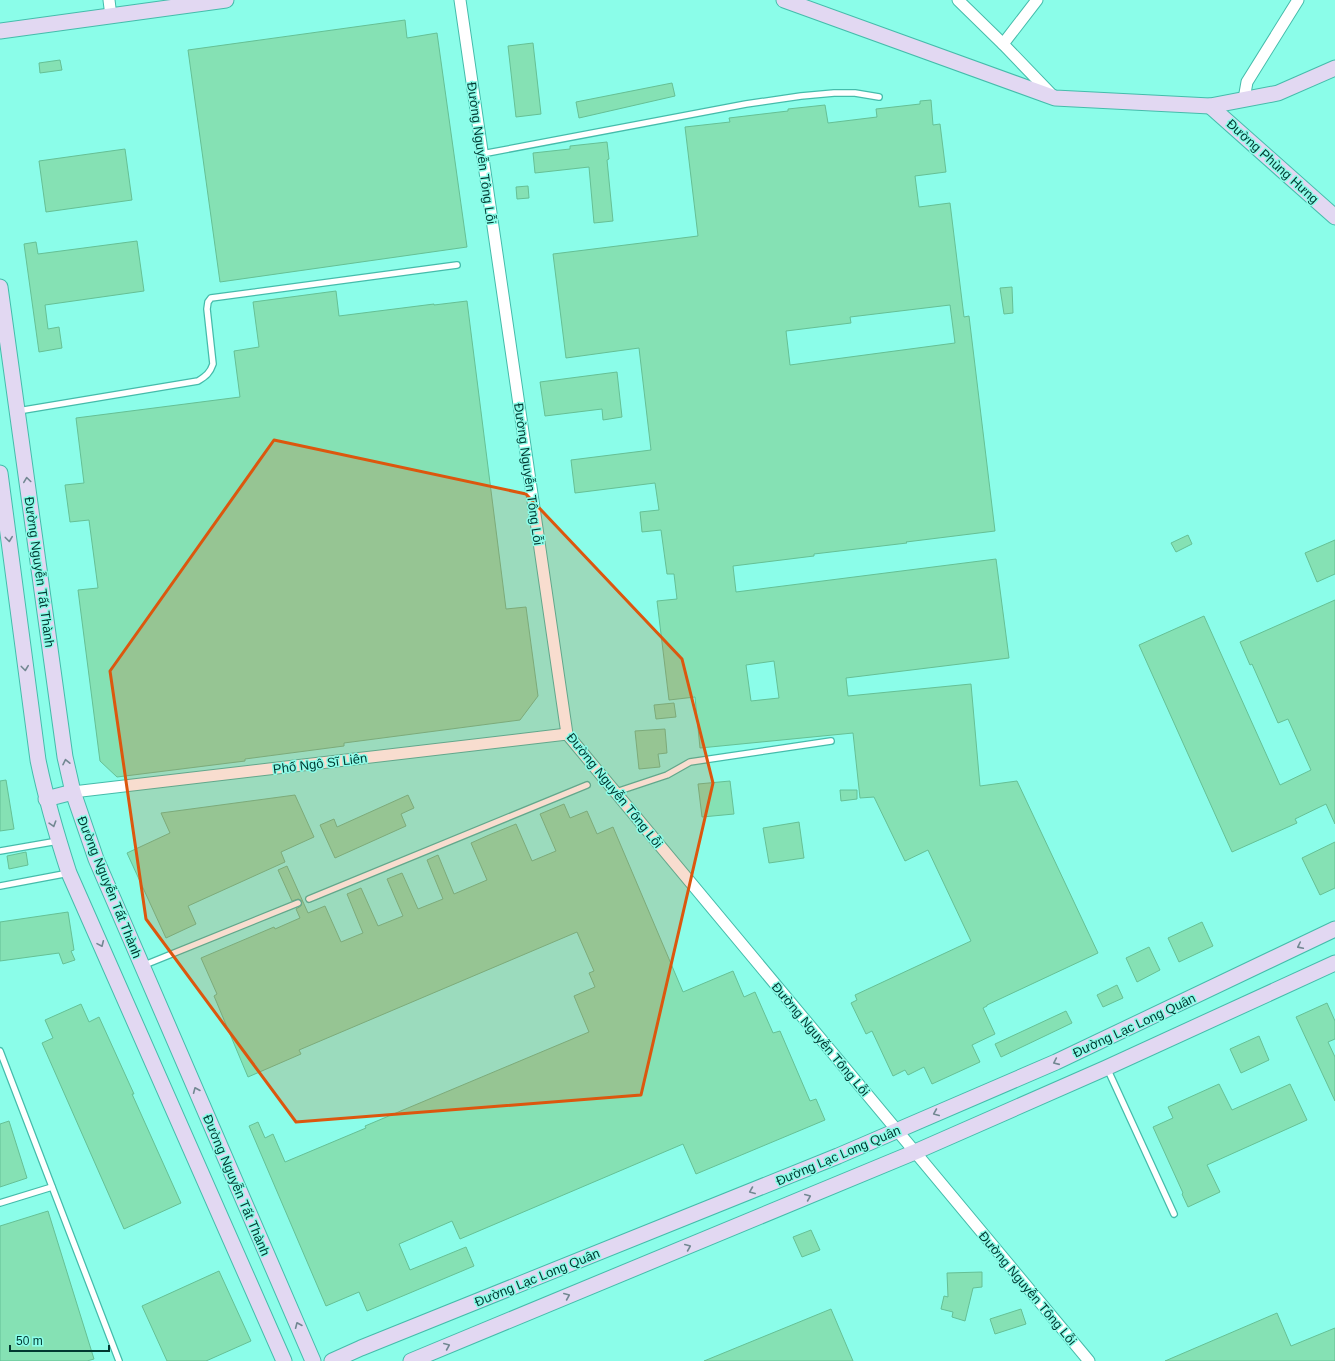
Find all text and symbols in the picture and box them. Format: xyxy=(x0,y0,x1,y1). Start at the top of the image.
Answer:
street label: Đường Nguyễn Tông Lỗi xyxy=(464,81,499,225)
street label: Đường Phùng Hưng xyxy=(1224,116,1322,207)
street label: Đường Nguyễn Tông Lỗi xyxy=(511,402,546,546)
one-way arrow xyxy=(23,477,32,483)
street label: Đường Nguyễn Tất Thành xyxy=(22,496,58,648)
one-way arrow xyxy=(4,536,13,542)
one-way arrow xyxy=(21,665,30,671)
street label: Đường Nguyễn Tông Lỗi xyxy=(564,730,666,851)
street label: Phố Ngô Sĩ Liên xyxy=(272,750,368,777)
one-way arrow xyxy=(63,758,71,765)
street label: Đường Nguyễn Tất Thành xyxy=(74,814,145,960)
one-way arrow xyxy=(48,820,57,827)
one-way arrow xyxy=(96,941,104,948)
one-way arrow xyxy=(1297,941,1304,949)
street label: Đường Nguyễn Tông Lỗi xyxy=(769,980,873,1099)
street label: Đường Lạc Long Quân xyxy=(1071,990,1198,1060)
one-way arrow xyxy=(1052,1057,1060,1065)
one-way arrow xyxy=(193,1087,201,1095)
one-way arrow xyxy=(933,1109,940,1117)
street label: Đường Nguyễn Tất Thành xyxy=(200,1112,273,1258)
street label: Đường Lạc Long Quân xyxy=(774,1122,903,1188)
one-way arrow xyxy=(748,1186,755,1194)
one-way arrow xyxy=(804,1193,811,1201)
street label: Đường Nguyễn Tông Lỗi xyxy=(976,1229,1080,1348)
one-way arrow xyxy=(684,1243,691,1251)
street label: Đường Lạc Long Quân xyxy=(472,1245,602,1309)
one-way arrow xyxy=(564,1293,571,1301)
one-way arrow xyxy=(294,1322,302,1329)
scale bar xyxy=(10,1327,109,1353)
text: 50 m xyxy=(16,1334,43,1348)
one-way arrow xyxy=(443,1343,451,1351)

